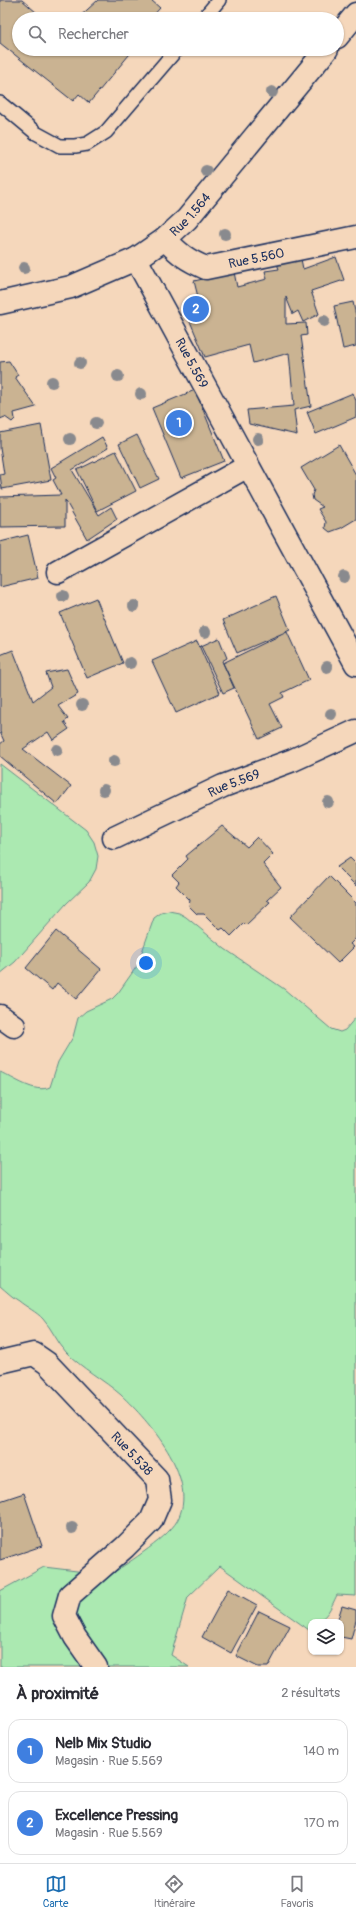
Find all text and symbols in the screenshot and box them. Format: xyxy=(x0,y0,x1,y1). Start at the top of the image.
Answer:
search box xyxy=(12,12,344,56)
icon: search xyxy=(26,23,48,45)
text: Rechercher xyxy=(58,25,129,44)
street label: Rue 1.564 xyxy=(167,189,215,240)
street label: Rue 5.560 xyxy=(227,245,286,272)
pin: 2 xyxy=(183,294,209,324)
street label: Rue 5.569 xyxy=(171,335,212,391)
pin: 1 xyxy=(166,408,192,438)
street label: Rue 5.569 xyxy=(206,766,263,801)
your location xyxy=(136,953,156,973)
street label: Rue 5.538 xyxy=(107,1429,156,1479)
map controls xyxy=(308,1619,344,1655)
button: layers xyxy=(308,1619,344,1655)
text: À proximité xyxy=(16,1683,99,1704)
text: 2 résultats xyxy=(281,1685,340,1701)
text: Nelb Mix Studio xyxy=(55,1734,151,1753)
text: 1 xyxy=(27,1743,33,1759)
text: 140 m xyxy=(303,1743,339,1759)
text: Magasin · Rue 5.569 xyxy=(55,1753,163,1769)
text: Excellence Pressing xyxy=(55,1806,178,1825)
text: 2 xyxy=(26,1815,34,1831)
text: 170 m xyxy=(304,1815,339,1831)
text: Magasin · Rue 5.569 xyxy=(55,1825,163,1841)
tab: Carte xyxy=(43,1873,68,1910)
tab: Itinéraire xyxy=(154,1873,195,1910)
tab: Favoris xyxy=(281,1873,313,1910)

